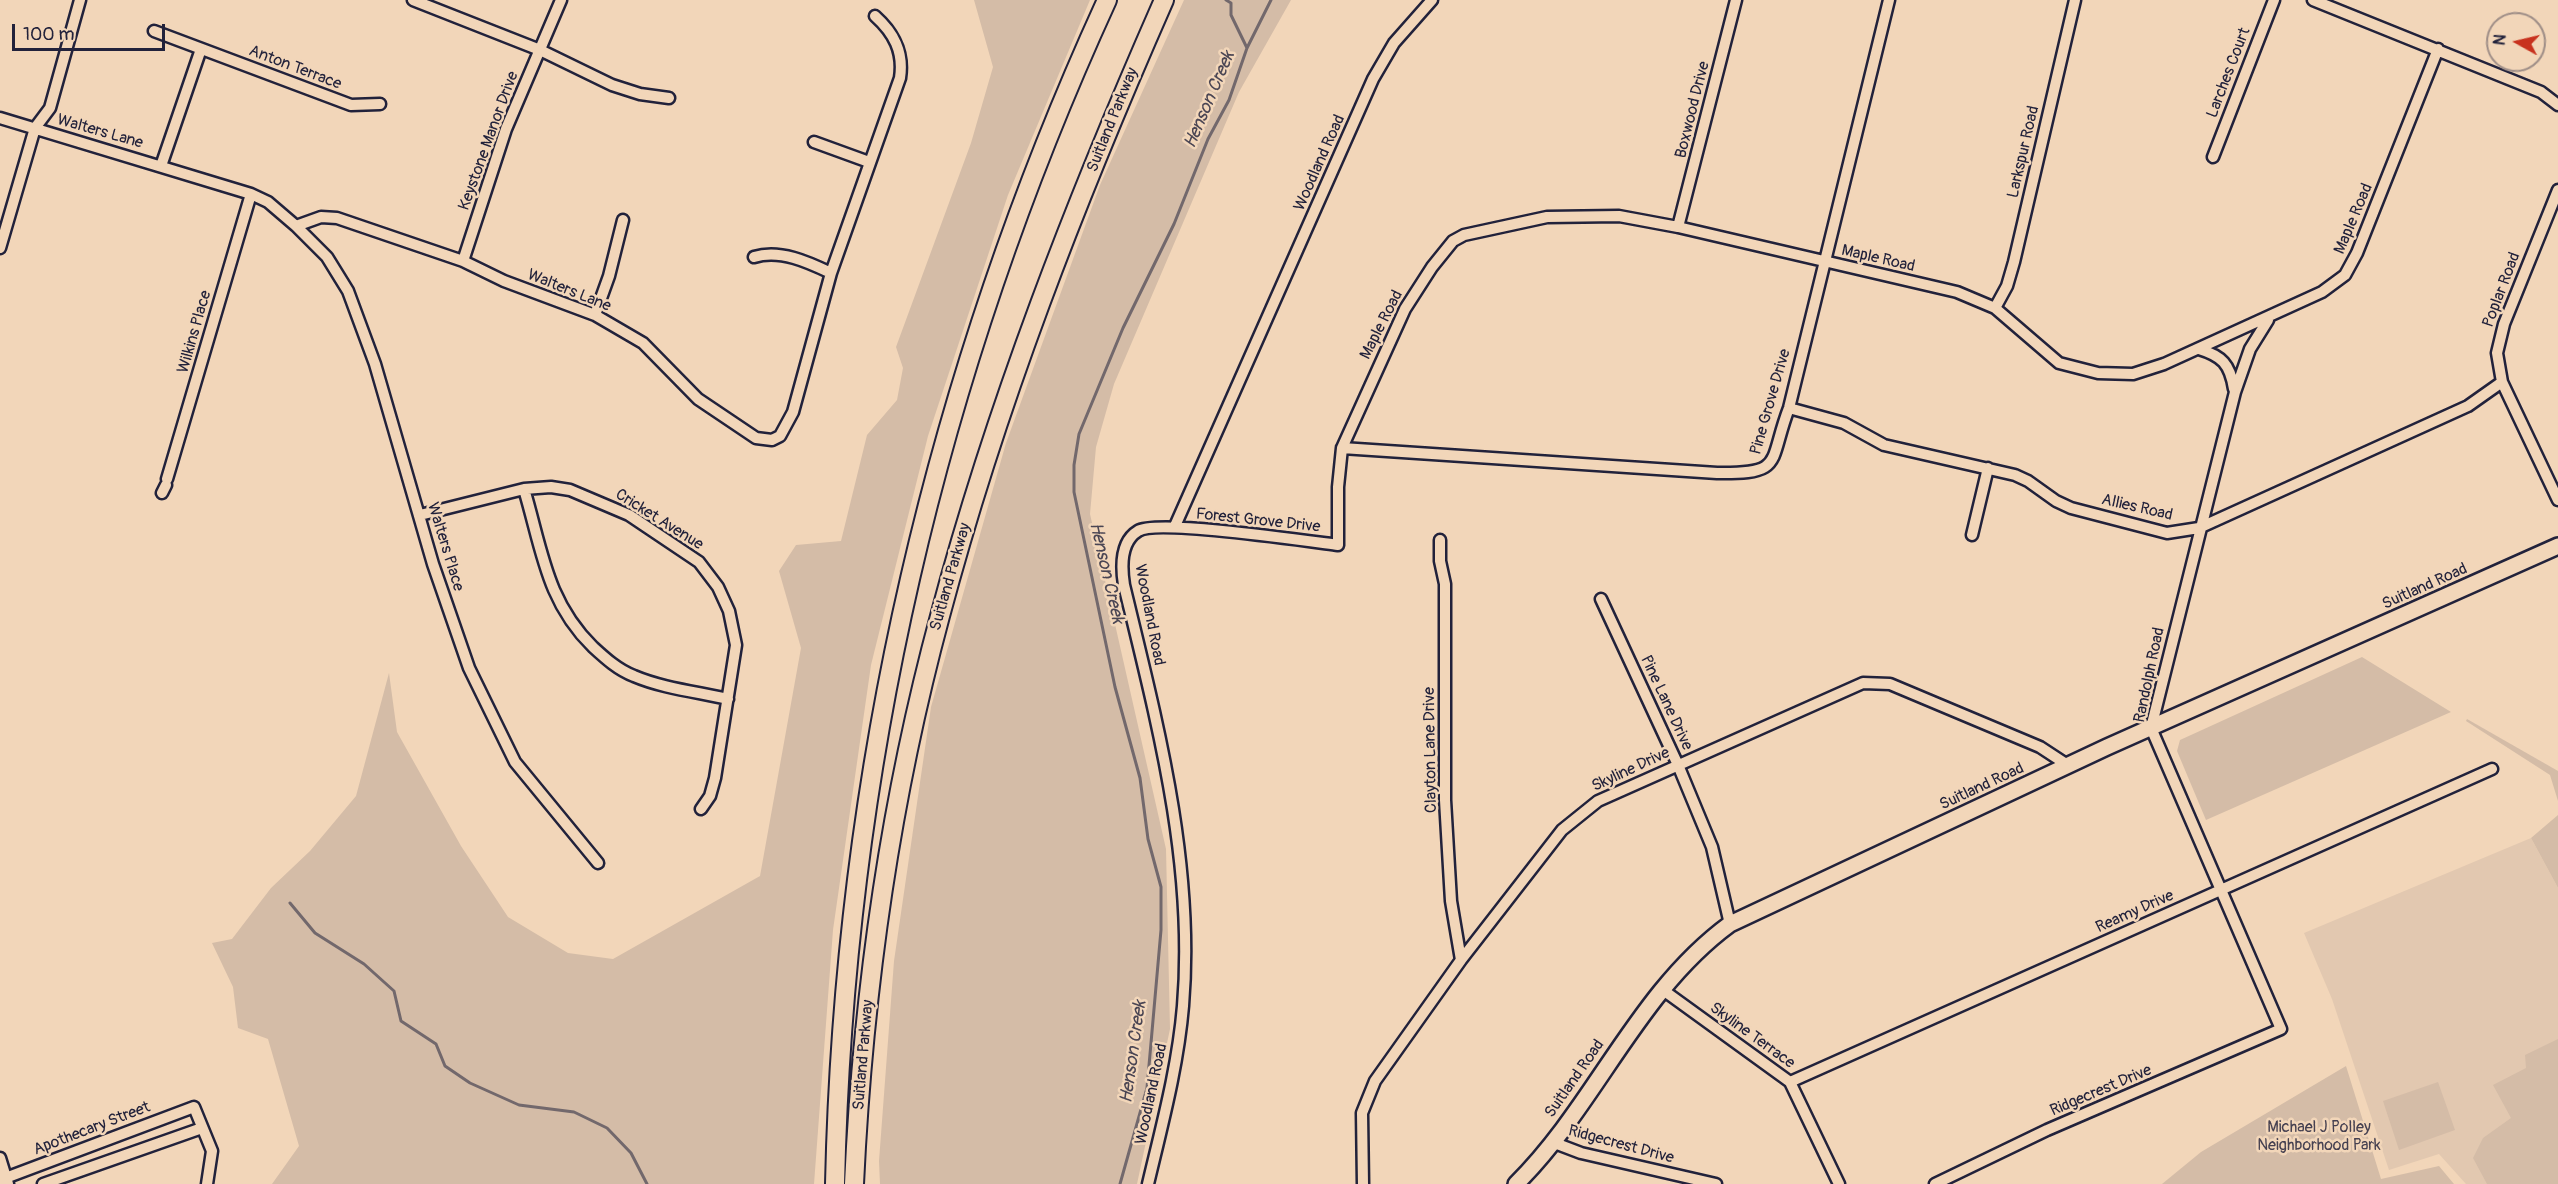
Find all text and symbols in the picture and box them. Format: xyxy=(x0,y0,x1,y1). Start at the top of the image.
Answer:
scale bar xyxy=(15,12,168,50)
north arrow xyxy=(2486,12,2546,72)
text: 100 m xyxy=(23,23,75,46)
street label: Larches Court xyxy=(2203,25,2255,121)
text: N xyxy=(2489,33,2511,47)
street label: Anton Terrace xyxy=(246,42,344,94)
water label: Henson Creek xyxy=(1180,48,1240,152)
street label: Boxwood Drive xyxy=(1672,60,1714,160)
street label: Suitland Parkway xyxy=(1083,65,1143,175)
street label: Keystone Manor Drive xyxy=(455,69,523,213)
street label: Larkspur Road xyxy=(2004,104,2044,200)
street label: Walters Lane xyxy=(55,111,145,153)
street label: Woodland Road xyxy=(1290,112,1350,214)
street label: Maple Road xyxy=(2331,181,2377,257)
street label: Maple Road xyxy=(1839,241,1917,277)
street label: Poplar Road xyxy=(2479,250,2525,330)
street label: Walters Lane xyxy=(524,266,614,316)
street label: Maple Road xyxy=(1356,287,1408,363)
street label: Wilkins Place xyxy=(174,288,216,376)
street label: Pine Grove Drive xyxy=(1747,347,1795,457)
street label: Cricket Avenue xyxy=(611,485,707,555)
street label: Allies Road xyxy=(2100,490,2174,526)
street label: Walters Place xyxy=(422,500,468,594)
street label: Forest Grove Drive xyxy=(1195,505,1321,537)
water label: Henson Creek xyxy=(1084,520,1128,626)
street label: Suitland Parkway xyxy=(926,521,976,633)
street label: Suitland Road xyxy=(2380,560,2470,614)
street label: Woodland Road xyxy=(1130,563,1168,667)
street label: Randolph Road xyxy=(2131,626,2169,724)
street label: Pine Lane Drive xyxy=(1636,652,1696,754)
street label: Clayton Lane Drive xyxy=(1420,687,1442,813)
street label: Skyline Drive xyxy=(1589,744,1673,796)
street label: Suitland Road xyxy=(1937,759,2027,815)
street label: Reamy Drive xyxy=(2093,886,2177,938)
street label: Suitland Parkway xyxy=(850,999,878,1111)
water label: Henson Creek xyxy=(1116,999,1152,1105)
street label: Skyline Terrace xyxy=(1706,999,1798,1073)
street label: Suitland Road xyxy=(1541,1036,1609,1122)
street label: Woodland Road xyxy=(1132,1042,1172,1146)
street label: Ridgecrest Drive xyxy=(2047,1061,2155,1121)
street label: Apothecary Street xyxy=(31,1098,153,1160)
park label: Michael J Polley Neighborhood Park xyxy=(2257,1118,2381,1156)
street label: Ridgecrest Drive xyxy=(1566,1122,1676,1168)

